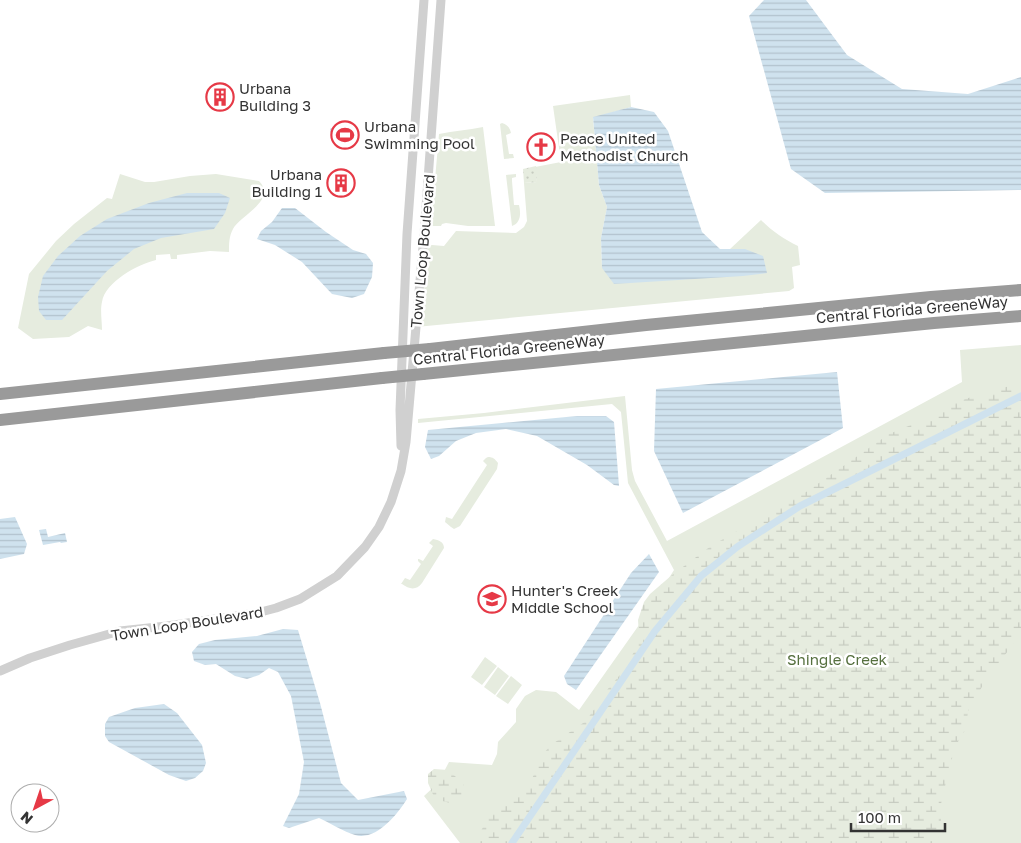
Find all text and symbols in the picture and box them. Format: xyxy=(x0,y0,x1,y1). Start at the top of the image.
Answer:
place label: Urbana Building 3 xyxy=(239,79,311,114)
building icon: Urbana Building 3 xyxy=(205,82,235,112)
place label: Urbana Swimming Pool xyxy=(364,117,475,152)
sports icon: Urbana Swimming Pool xyxy=(330,120,360,150)
place label: Peace United Methodist Church xyxy=(560,129,688,164)
church icon: Peace United Methodist Church xyxy=(526,132,556,162)
place label: Urbana Building 1 xyxy=(251,165,322,200)
building icon: Urbana Building 1 xyxy=(326,168,356,198)
street label: Town Loop Boulevard xyxy=(406,174,438,328)
street label: Central Florida GreeneWay xyxy=(815,292,1009,326)
street label: Central Florida GreeneWay xyxy=(412,330,606,368)
place label: Hunter's Creek Middle School xyxy=(511,581,619,616)
school or university icon: Hunter's Creek Middle School xyxy=(477,584,507,614)
street label: Town Loop Boulevard xyxy=(110,602,264,644)
park label: Shingle Creek xyxy=(787,650,888,668)
north arrow xyxy=(10,783,60,833)
scale bar xyxy=(851,800,945,832)
text: N xyxy=(17,808,36,828)
text: 100 m xyxy=(858,808,901,826)

